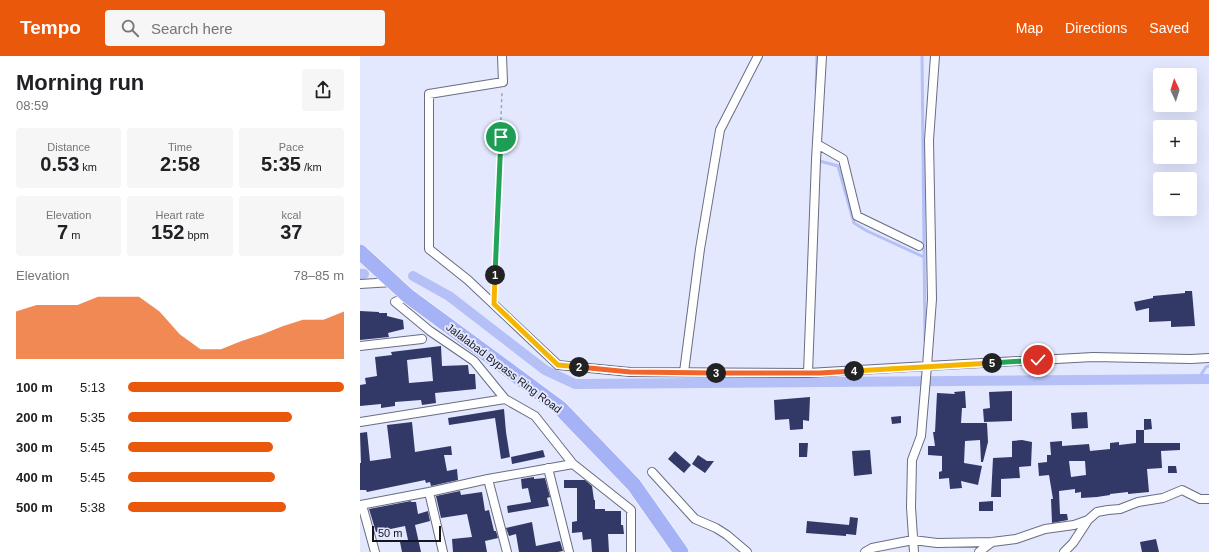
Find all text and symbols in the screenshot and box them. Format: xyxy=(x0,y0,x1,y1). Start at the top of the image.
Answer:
search box xyxy=(105,10,385,46)
text: Tempo xyxy=(20,17,81,38)
icon: search xyxy=(119,17,141,39)
text: Search here xyxy=(151,20,233,37)
text: Map xyxy=(1016,20,1043,36)
text: Directions xyxy=(1065,20,1127,36)
text: Saved xyxy=(1149,20,1189,36)
north arrow xyxy=(1153,68,1197,112)
map controls xyxy=(1153,68,1197,216)
button: share xyxy=(302,69,344,111)
text: Morning run xyxy=(16,70,144,95)
text: 08:59 xyxy=(16,98,49,113)
pin xyxy=(484,120,518,154)
button: + xyxy=(1153,120,1197,164)
icon: arrive xyxy=(490,126,512,148)
text: Distance xyxy=(47,141,90,153)
text: Time xyxy=(168,141,192,153)
text: Pace xyxy=(279,141,304,153)
text: 0.53 xyxy=(40,153,79,175)
text: 2:58 xyxy=(160,153,200,175)
text: 5:35 xyxy=(261,153,301,175)
text: km xyxy=(79,161,97,173)
text: /km xyxy=(301,161,322,173)
button: − xyxy=(1153,172,1197,216)
text: Elevation xyxy=(46,209,91,221)
text: Heart rate xyxy=(156,209,204,221)
text: kcal xyxy=(282,209,301,221)
text: 7 xyxy=(57,221,68,243)
text: 152 xyxy=(151,221,184,243)
text: 37 xyxy=(280,221,302,243)
text: m xyxy=(68,229,80,241)
text: bpm xyxy=(184,229,209,241)
pin: 1 xyxy=(485,265,505,285)
text: Elevation xyxy=(16,268,69,283)
text: 78–85 m xyxy=(293,268,344,283)
text: 1 xyxy=(492,269,498,281)
street label: Jalalabad Bypass Ring Road xyxy=(444,321,564,415)
pin xyxy=(1021,343,1055,377)
icon: check xyxy=(1027,349,1049,371)
pin: 5 xyxy=(982,353,1002,373)
pin: 2 xyxy=(569,357,589,377)
text: 5 xyxy=(989,357,995,369)
text: 2 xyxy=(576,361,582,373)
pin: 4 xyxy=(844,361,864,381)
pin: 3 xyxy=(706,363,726,383)
text: 4 xyxy=(851,365,857,377)
text: 3 xyxy=(713,367,719,379)
text: 100 m xyxy=(16,380,53,395)
text: 5:13 xyxy=(80,380,105,395)
text: 200 m xyxy=(16,410,53,425)
text: 5:35 xyxy=(80,410,105,425)
text: 300 m xyxy=(16,440,53,455)
text: 5:45 xyxy=(80,440,105,455)
text: 400 m xyxy=(16,470,53,485)
text: 5:45 xyxy=(80,470,105,485)
text: 500 m xyxy=(16,500,53,515)
text: 5:38 xyxy=(80,500,105,515)
scale bar xyxy=(372,524,441,543)
text: 50 m xyxy=(378,527,402,539)

